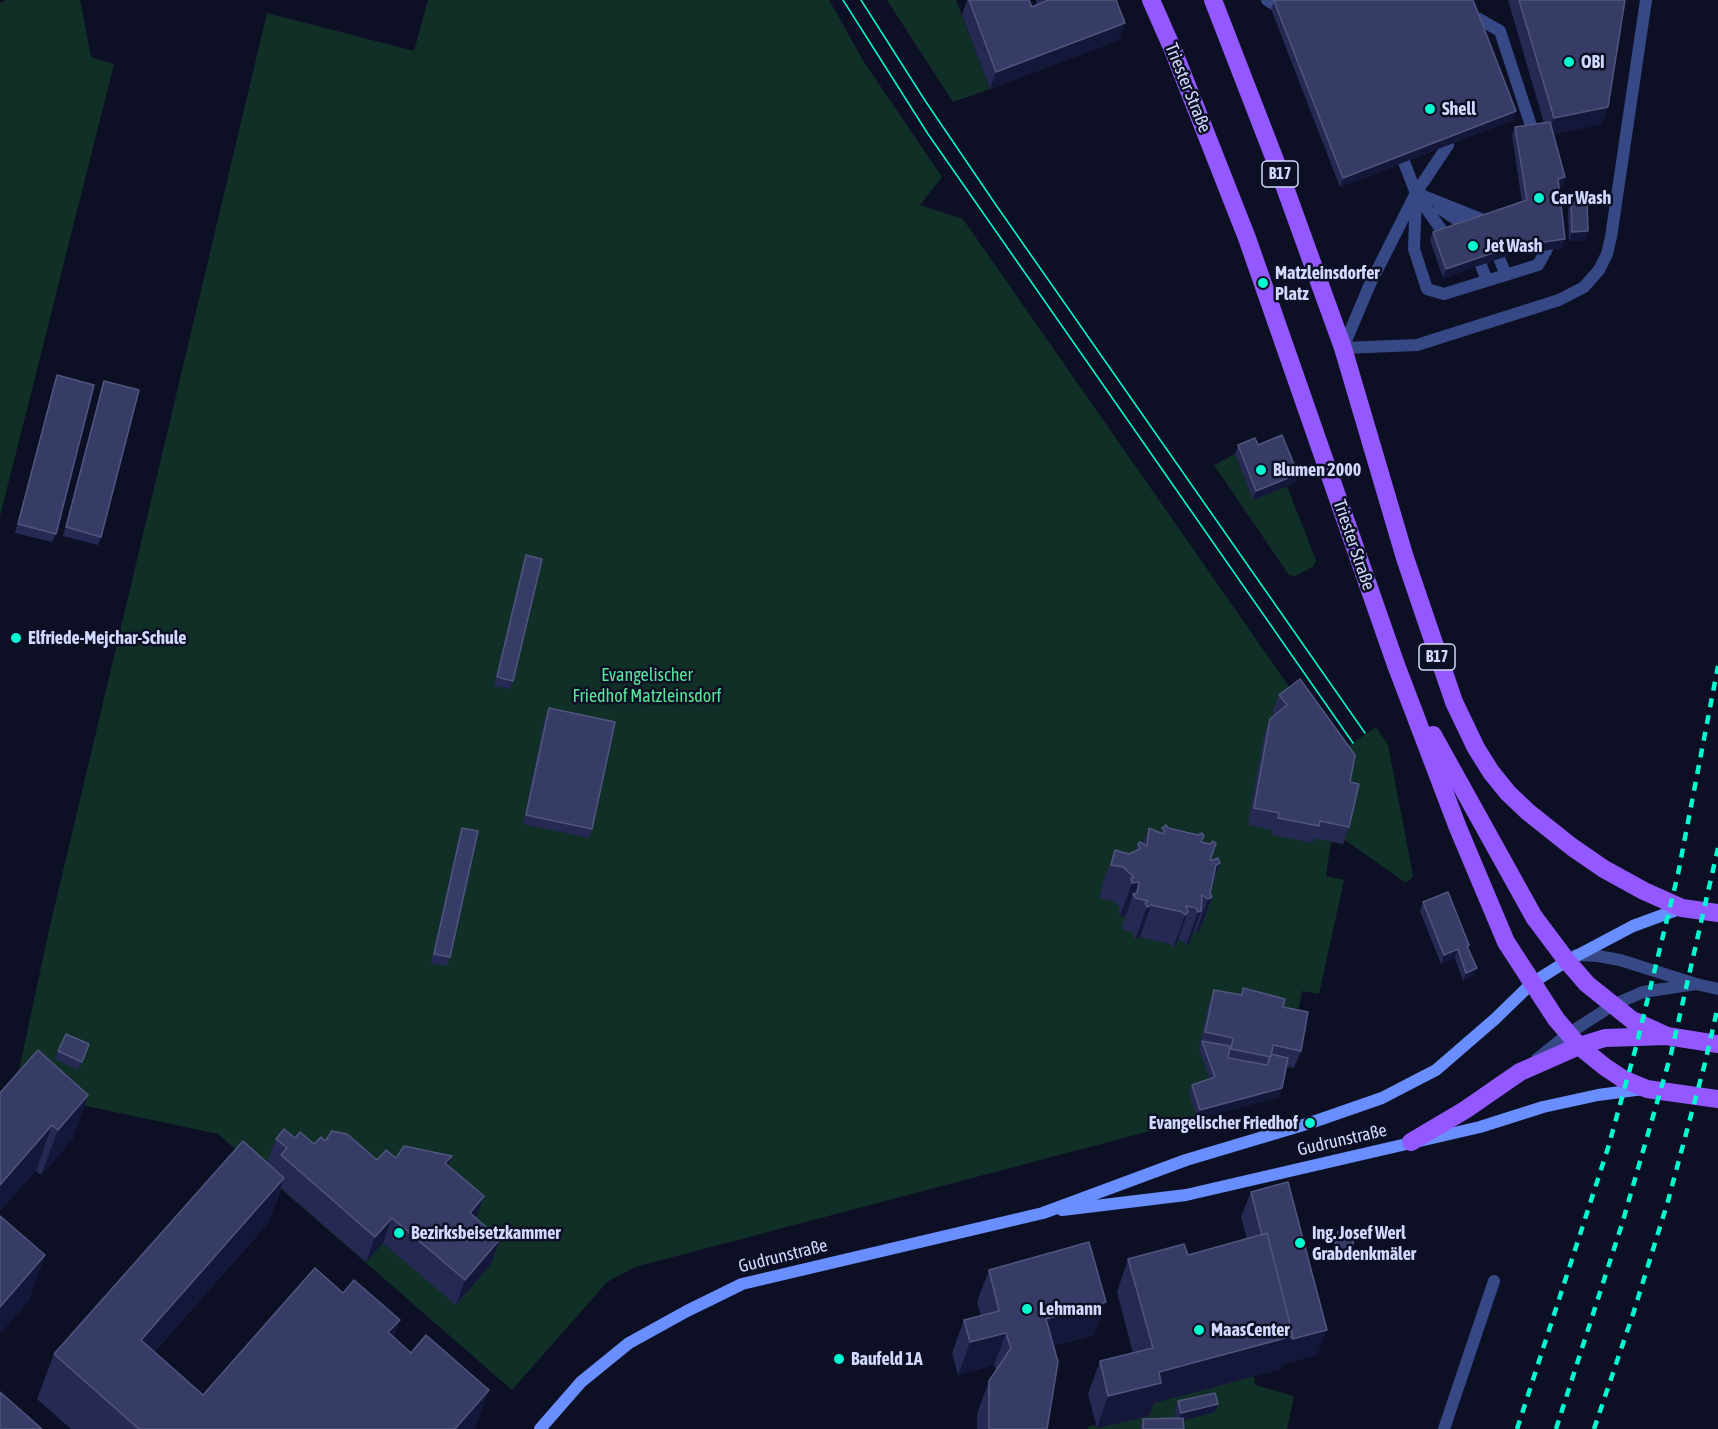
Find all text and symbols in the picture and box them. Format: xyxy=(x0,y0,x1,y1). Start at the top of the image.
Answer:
street label: Triester Straße xyxy=(1160,40,1216,136)
place label: OBI xyxy=(1581,51,1605,73)
marker: OBI xyxy=(1562,55,1576,69)
place label: Shell xyxy=(1442,98,1476,120)
marker: Shell xyxy=(1423,102,1437,116)
road number: B17 xyxy=(1262,161,1298,187)
place label: Car Wash xyxy=(1551,187,1611,209)
marker: Car Wash xyxy=(1532,191,1546,205)
place label: Jet Wash xyxy=(1485,235,1543,257)
marker: Jet Wash xyxy=(1466,239,1480,253)
place label: Matzleinsdorfer Platz xyxy=(1275,262,1380,304)
marker: Matzleinsdorfer Platz xyxy=(1256,276,1270,290)
place label: Blumen 2000 xyxy=(1273,459,1361,481)
marker: Blumen 2000 xyxy=(1254,463,1268,477)
street label: Triester Straße xyxy=(1328,497,1380,593)
place label: Elfriede-Mejchar-Schule xyxy=(28,627,186,649)
marker: Elfriede-Mejchar-Schule xyxy=(9,631,23,645)
road number: B17 xyxy=(1419,644,1455,670)
park label: Evangelischer Friedhof Matzleinsdorf xyxy=(573,664,721,706)
place label: Evangelischer Friedhof xyxy=(1149,1112,1298,1134)
marker: Evangelischer Friedhof xyxy=(1303,1116,1317,1130)
street label: Gudrunstraße xyxy=(1295,1119,1389,1161)
place label: Bezirksbeisetzkammer xyxy=(411,1222,561,1244)
place label: Ing. Josef Werl Grabdenkmäler xyxy=(1312,1222,1416,1264)
marker: Bezirksbeisetzkammer xyxy=(392,1226,406,1240)
street label: Gudrunstraße xyxy=(736,1235,830,1277)
marker: Ing. Josef Werl Grabdenkmäler xyxy=(1293,1236,1307,1250)
place label: Lehmann xyxy=(1039,1298,1102,1320)
marker: Lehmann xyxy=(1020,1302,1034,1316)
place label: MaasCenter xyxy=(1211,1319,1290,1341)
marker: MaasCenter xyxy=(1192,1323,1206,1337)
place label: Baufeld 1A xyxy=(851,1348,923,1370)
marker: Baufeld 1A xyxy=(832,1352,846,1366)

